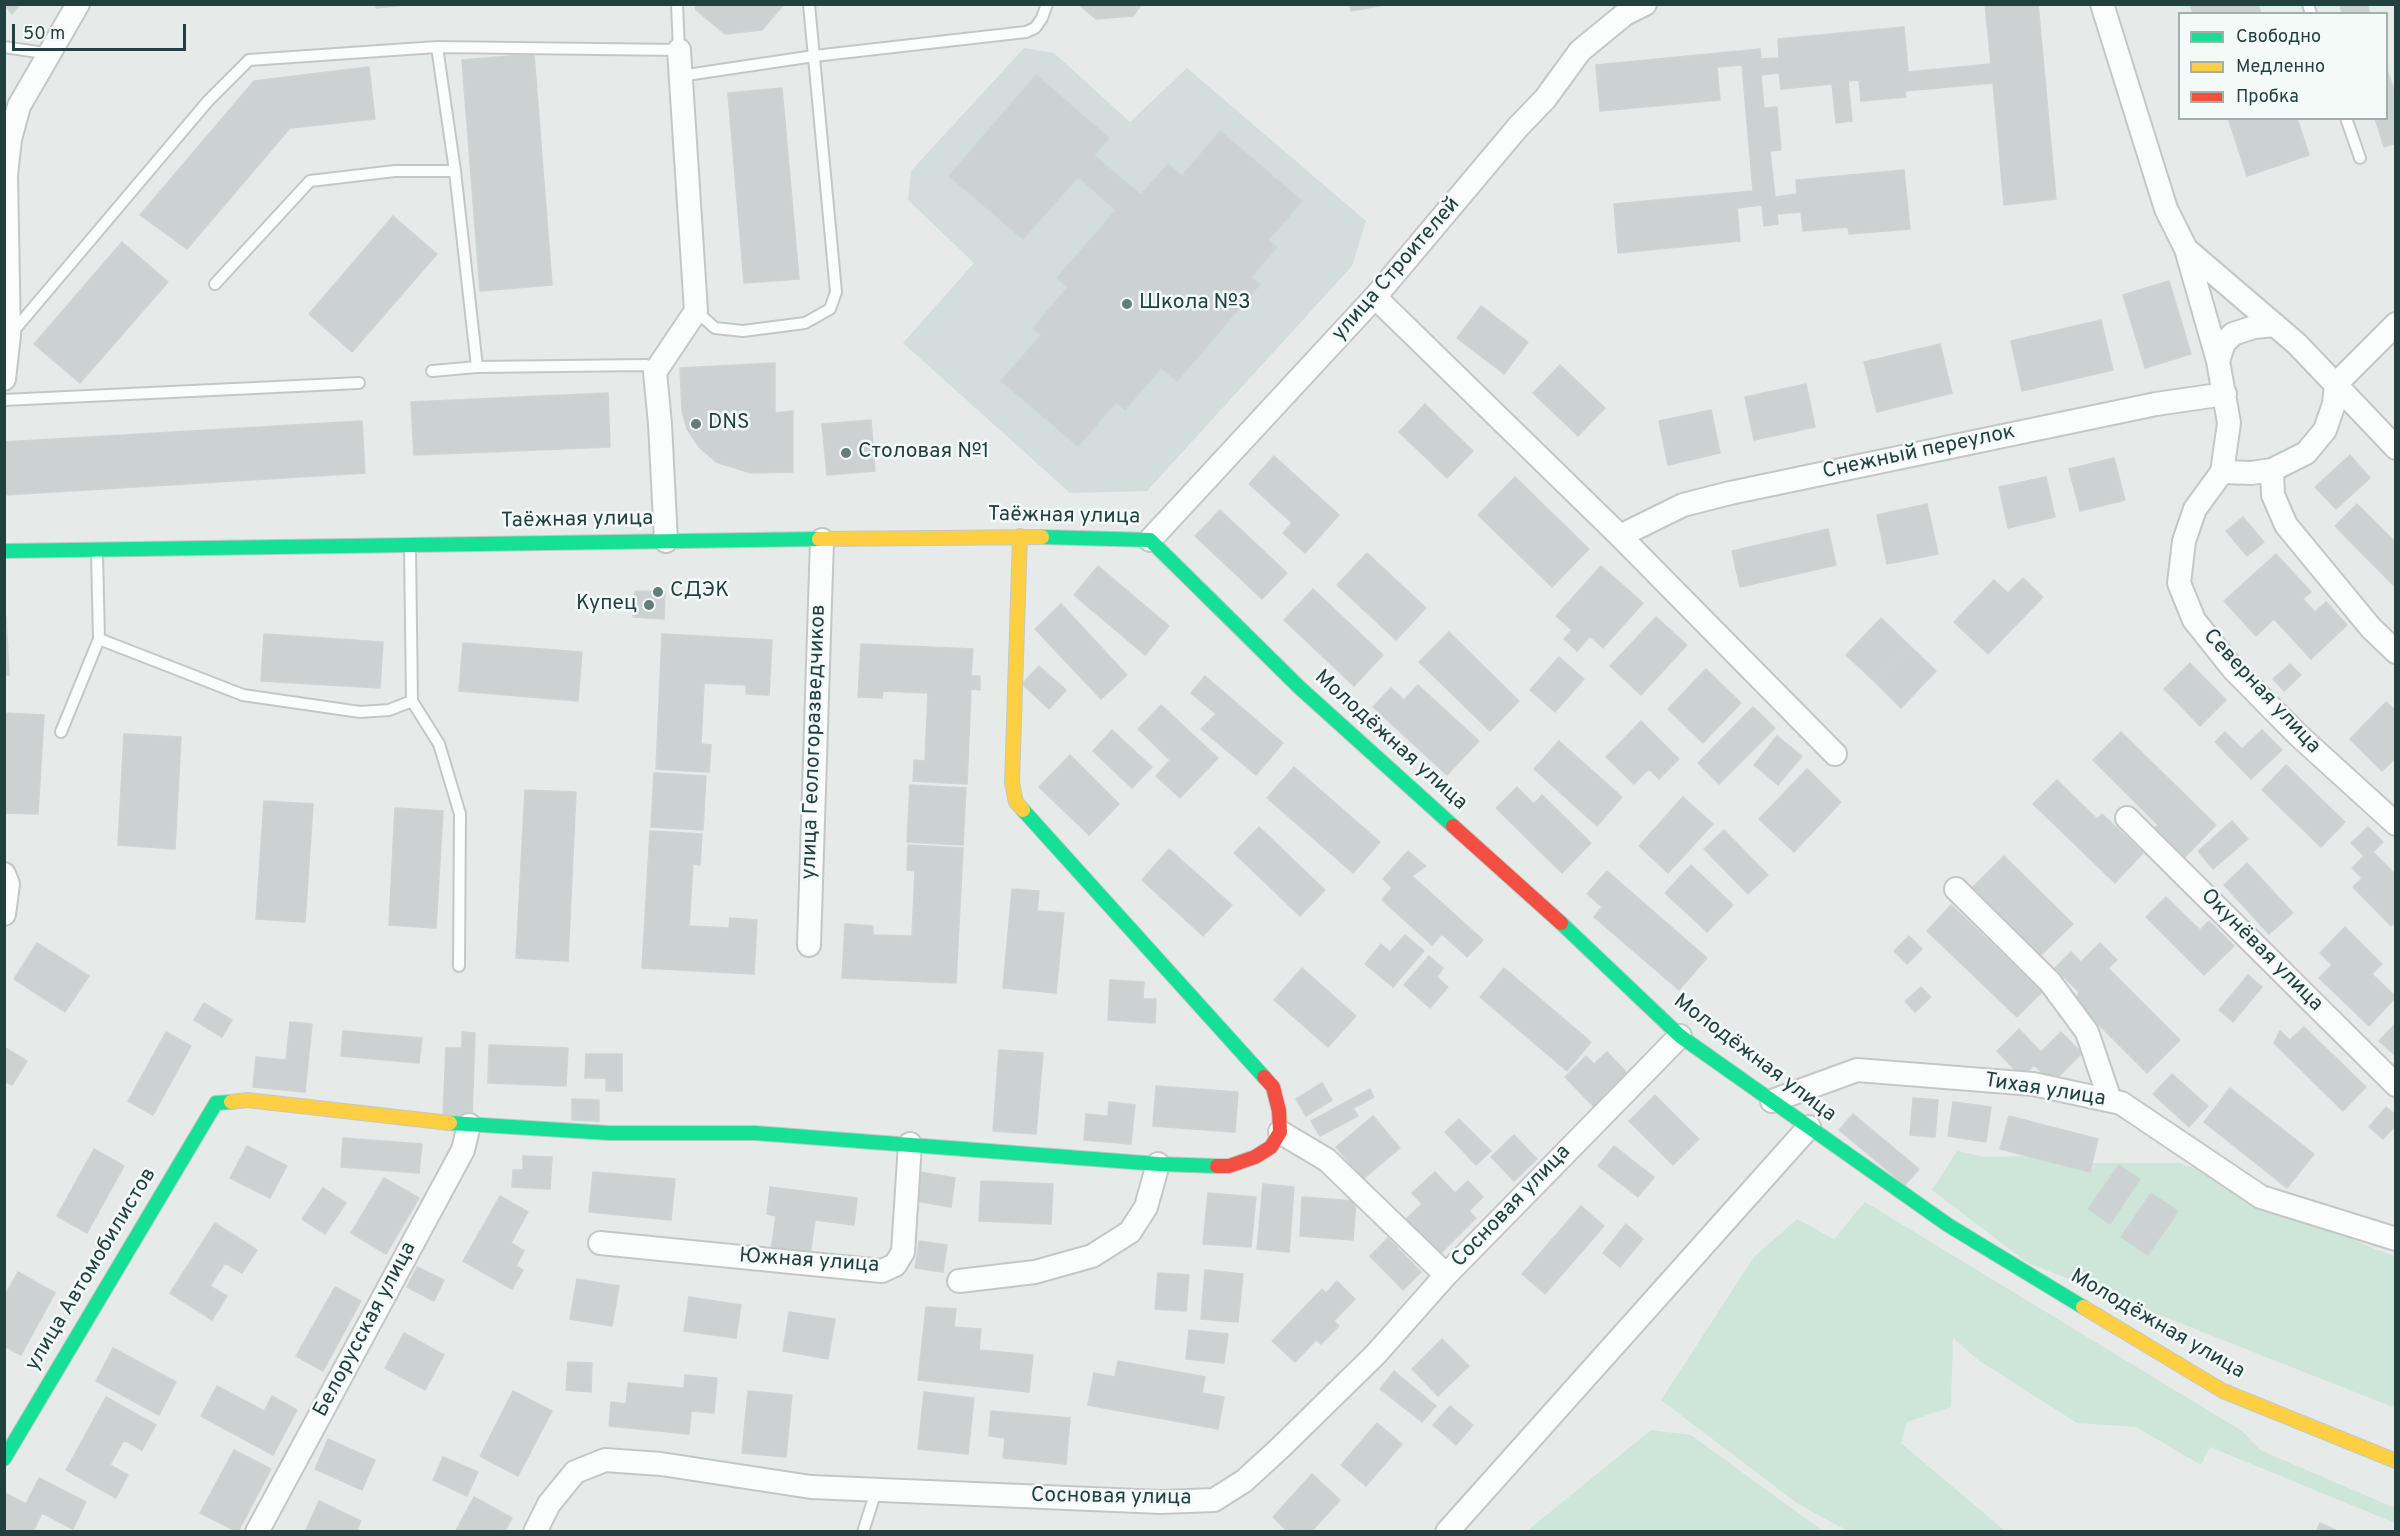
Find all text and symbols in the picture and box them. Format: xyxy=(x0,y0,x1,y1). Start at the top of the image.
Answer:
scale bar xyxy=(15,12,189,50)
legend xyxy=(2178,12,2388,120)
text: 50 m xyxy=(23,23,65,46)
text: Свободно xyxy=(2236,26,2321,49)
text: Медленно xyxy=(2236,56,2325,79)
text: Пробка xyxy=(2236,86,2299,109)
street label: улица Строителей xyxy=(1328,193,1466,347)
place label: Школа №3 xyxy=(1139,291,1251,317)
marker: Школа №3 xyxy=(1120,297,1134,311)
place label: DNS xyxy=(708,411,750,437)
marker: DNS xyxy=(689,417,703,431)
street label: Снежный переулок xyxy=(1820,420,2018,486)
place label: Столовая №1 xyxy=(858,440,989,466)
marker: Столовая №1 xyxy=(839,446,853,460)
street label: Таёжная улица xyxy=(988,503,1140,531)
street label: Таёжная улица xyxy=(501,507,653,535)
place label: СДЭК xyxy=(670,579,729,605)
marker: СДЭК xyxy=(651,585,665,599)
place label: Купец xyxy=(576,592,637,618)
marker: Купец xyxy=(642,598,656,612)
street label: улица Геологоразведчиков xyxy=(798,604,832,880)
street label: Северная улица xyxy=(2197,625,2325,759)
street label: Молодёжная улица xyxy=(1308,666,1472,816)
street label: Окунёвая улица xyxy=(2194,884,2328,1018)
street label: Молодёжная улица xyxy=(1668,990,1840,1128)
street label: Тихая улица xyxy=(1983,1069,2107,1113)
street label: Сосновая улица xyxy=(1447,1140,1577,1274)
street label: улица Автомобилистов xyxy=(21,1164,163,1376)
street label: Белорусская улица xyxy=(309,1238,423,1422)
street label: Южная улица xyxy=(738,1245,880,1279)
street label: Молодёжная улица xyxy=(2065,1265,2249,1385)
street label: Сосновая улица xyxy=(1030,1484,1192,1512)

